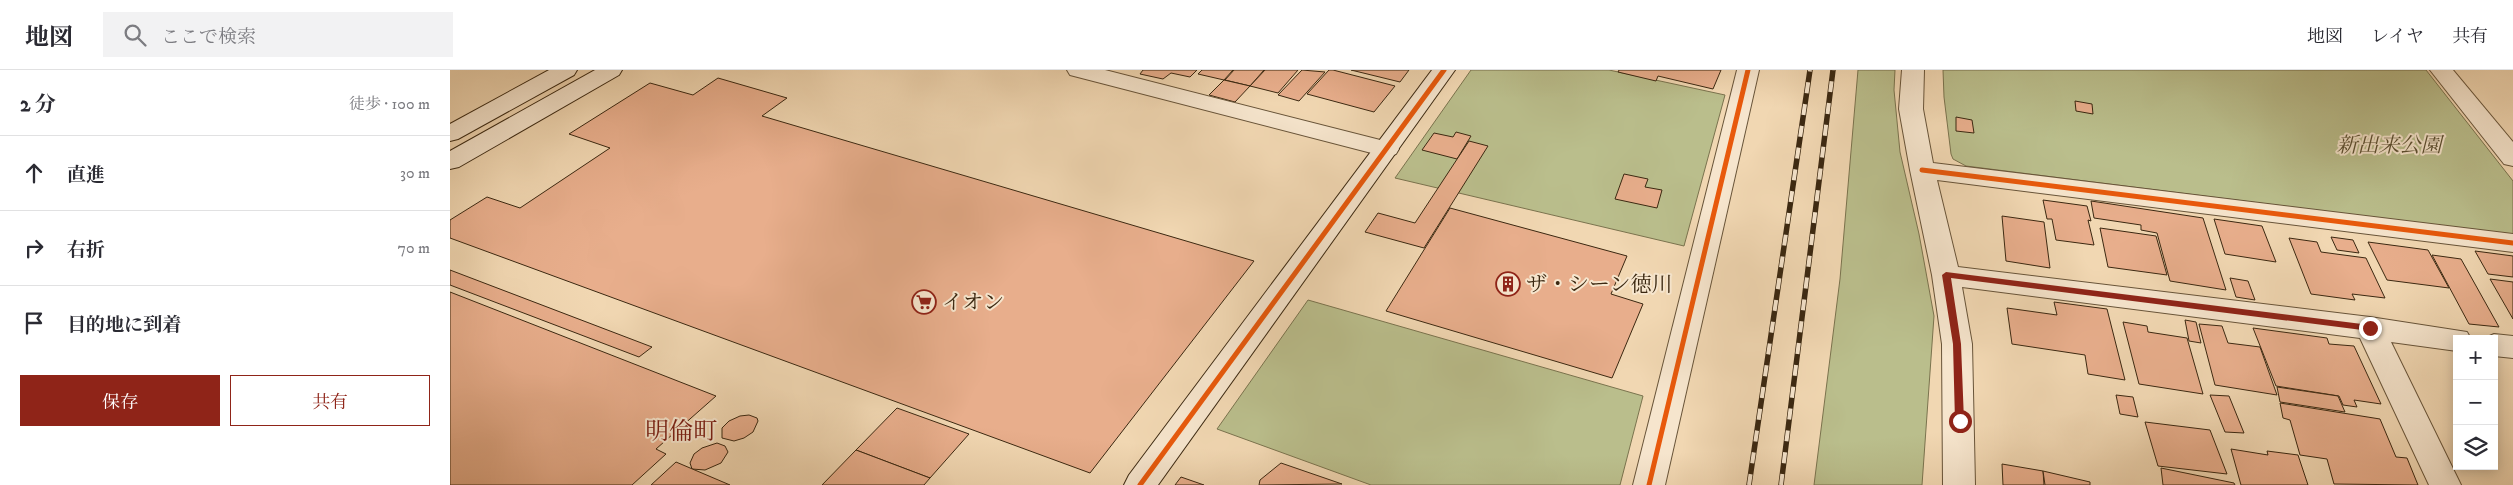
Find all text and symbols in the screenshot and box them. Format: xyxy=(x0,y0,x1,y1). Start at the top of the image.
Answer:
search box xyxy=(103,12,453,57)
icon: search xyxy=(121,21,149,49)
text: 地図 xyxy=(25,23,73,53)
text: ここで検索 xyxy=(161,26,256,49)
text: 地図 xyxy=(2307,26,2343,48)
text: レイヤ xyxy=(2371,26,2424,48)
text: 共有 xyxy=(2452,26,2488,48)
text: 2 分 xyxy=(20,92,56,118)
text: 徒歩 · 100 m xyxy=(349,94,430,114)
park label: 新出来公園 xyxy=(2337,133,2444,159)
icon: ahead xyxy=(20,159,48,187)
text: 30 m xyxy=(400,163,430,183)
text: 直進 xyxy=(67,164,105,187)
icon: right xyxy=(20,234,48,262)
text: 70 m xyxy=(398,238,430,258)
text: 右折 xyxy=(67,239,105,262)
building icon: ザ・シーン徳川 xyxy=(1495,271,1521,297)
place label: ザ・シーン徳川 xyxy=(1526,272,1673,298)
supermarket icon: イオン xyxy=(911,289,937,315)
place label: イオン xyxy=(942,290,1004,316)
icon: arrive xyxy=(20,309,48,337)
text: 目的地に到着 xyxy=(67,314,181,337)
route end xyxy=(2359,317,2382,340)
map controls xyxy=(2453,335,2498,470)
button: + xyxy=(2453,335,2498,380)
button: 保存 xyxy=(20,375,220,426)
button: 共有 xyxy=(230,375,430,426)
button: − xyxy=(2453,380,2498,425)
route start xyxy=(1949,410,1972,433)
district label: 明倫町 xyxy=(645,417,717,447)
button: layers xyxy=(2453,425,2498,470)

